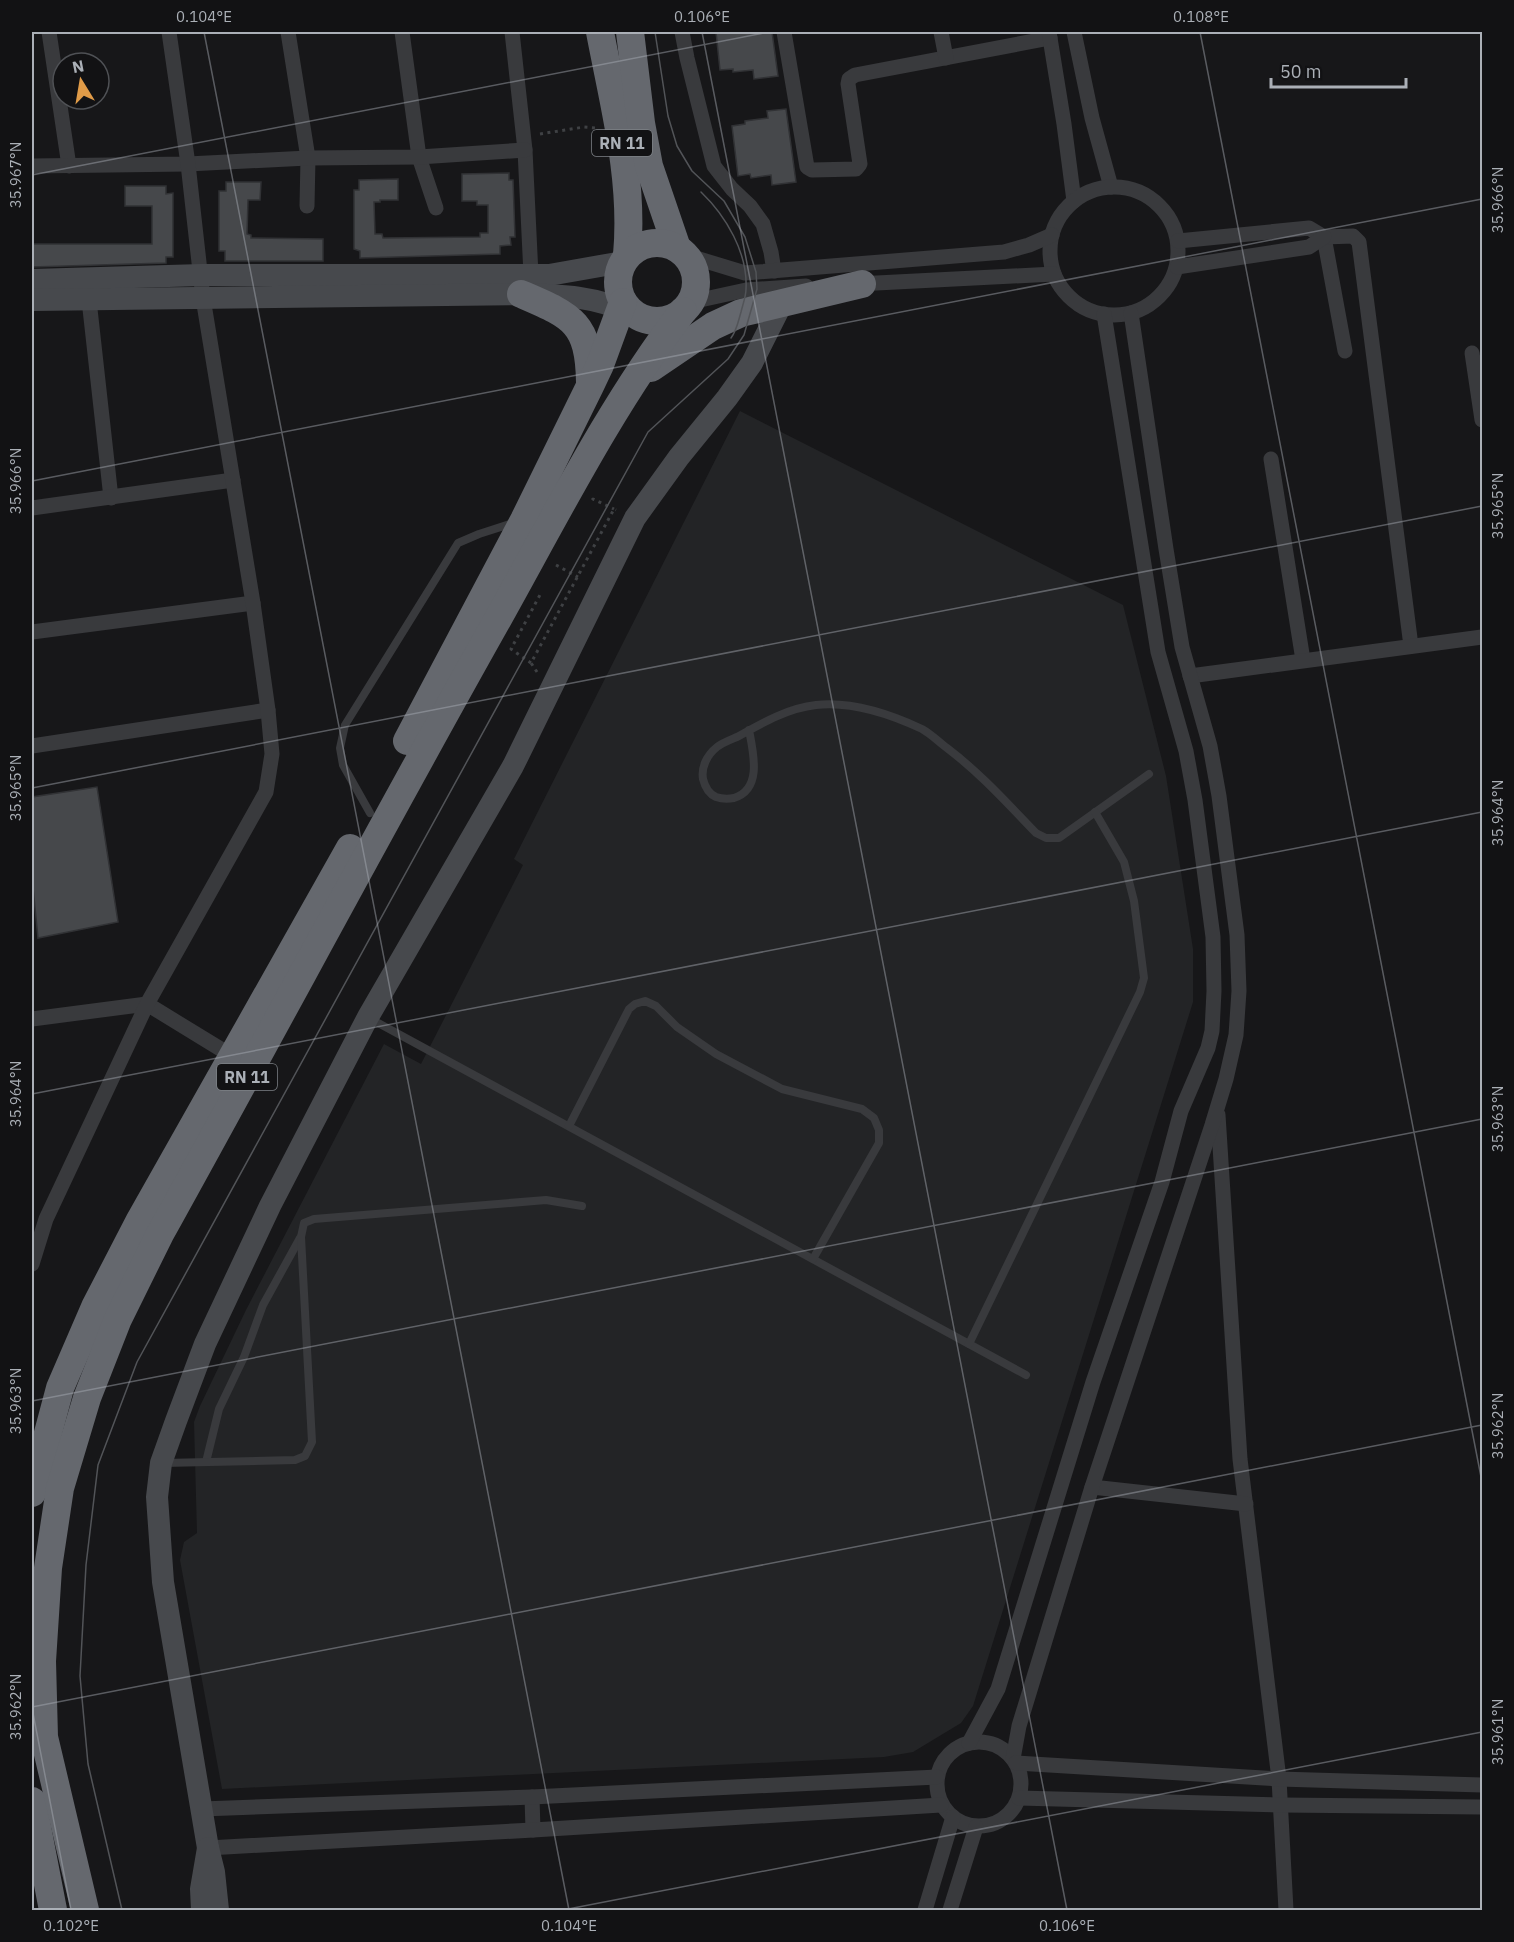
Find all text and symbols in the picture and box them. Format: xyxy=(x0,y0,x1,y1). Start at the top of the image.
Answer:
text: 0.104°E xyxy=(176,7,232,26)
text: 0.106°E xyxy=(674,7,730,26)
text: 0.108°E xyxy=(1173,7,1229,26)
north arrow xyxy=(51,51,111,111)
scale bar xyxy=(1271,51,1406,89)
text: N xyxy=(71,55,86,77)
text: 50 m xyxy=(1280,60,1322,83)
road number: RN 11 xyxy=(592,130,652,156)
text: 35.967°N xyxy=(6,142,25,208)
text: 35.966°N xyxy=(1488,167,1507,233)
text: 35.966°N xyxy=(6,448,25,514)
text: 35.965°N xyxy=(1488,473,1507,539)
text: 35.965°N xyxy=(6,755,25,821)
text: 35.964°N xyxy=(1488,780,1507,846)
text: 35.964°N xyxy=(6,1061,25,1127)
road number: RN 11 xyxy=(217,1064,277,1090)
text: 35.963°N xyxy=(1488,1086,1507,1152)
text: 35.963°N xyxy=(6,1368,25,1434)
text: 35.962°N xyxy=(1488,1393,1507,1459)
text: 35.962°N xyxy=(6,1674,25,1740)
text: 35.961°N xyxy=(1488,1699,1507,1765)
text: 0.102°E xyxy=(43,1916,99,1935)
text: 0.104°E xyxy=(541,1916,597,1935)
text: 0.106°E xyxy=(1039,1916,1095,1935)

